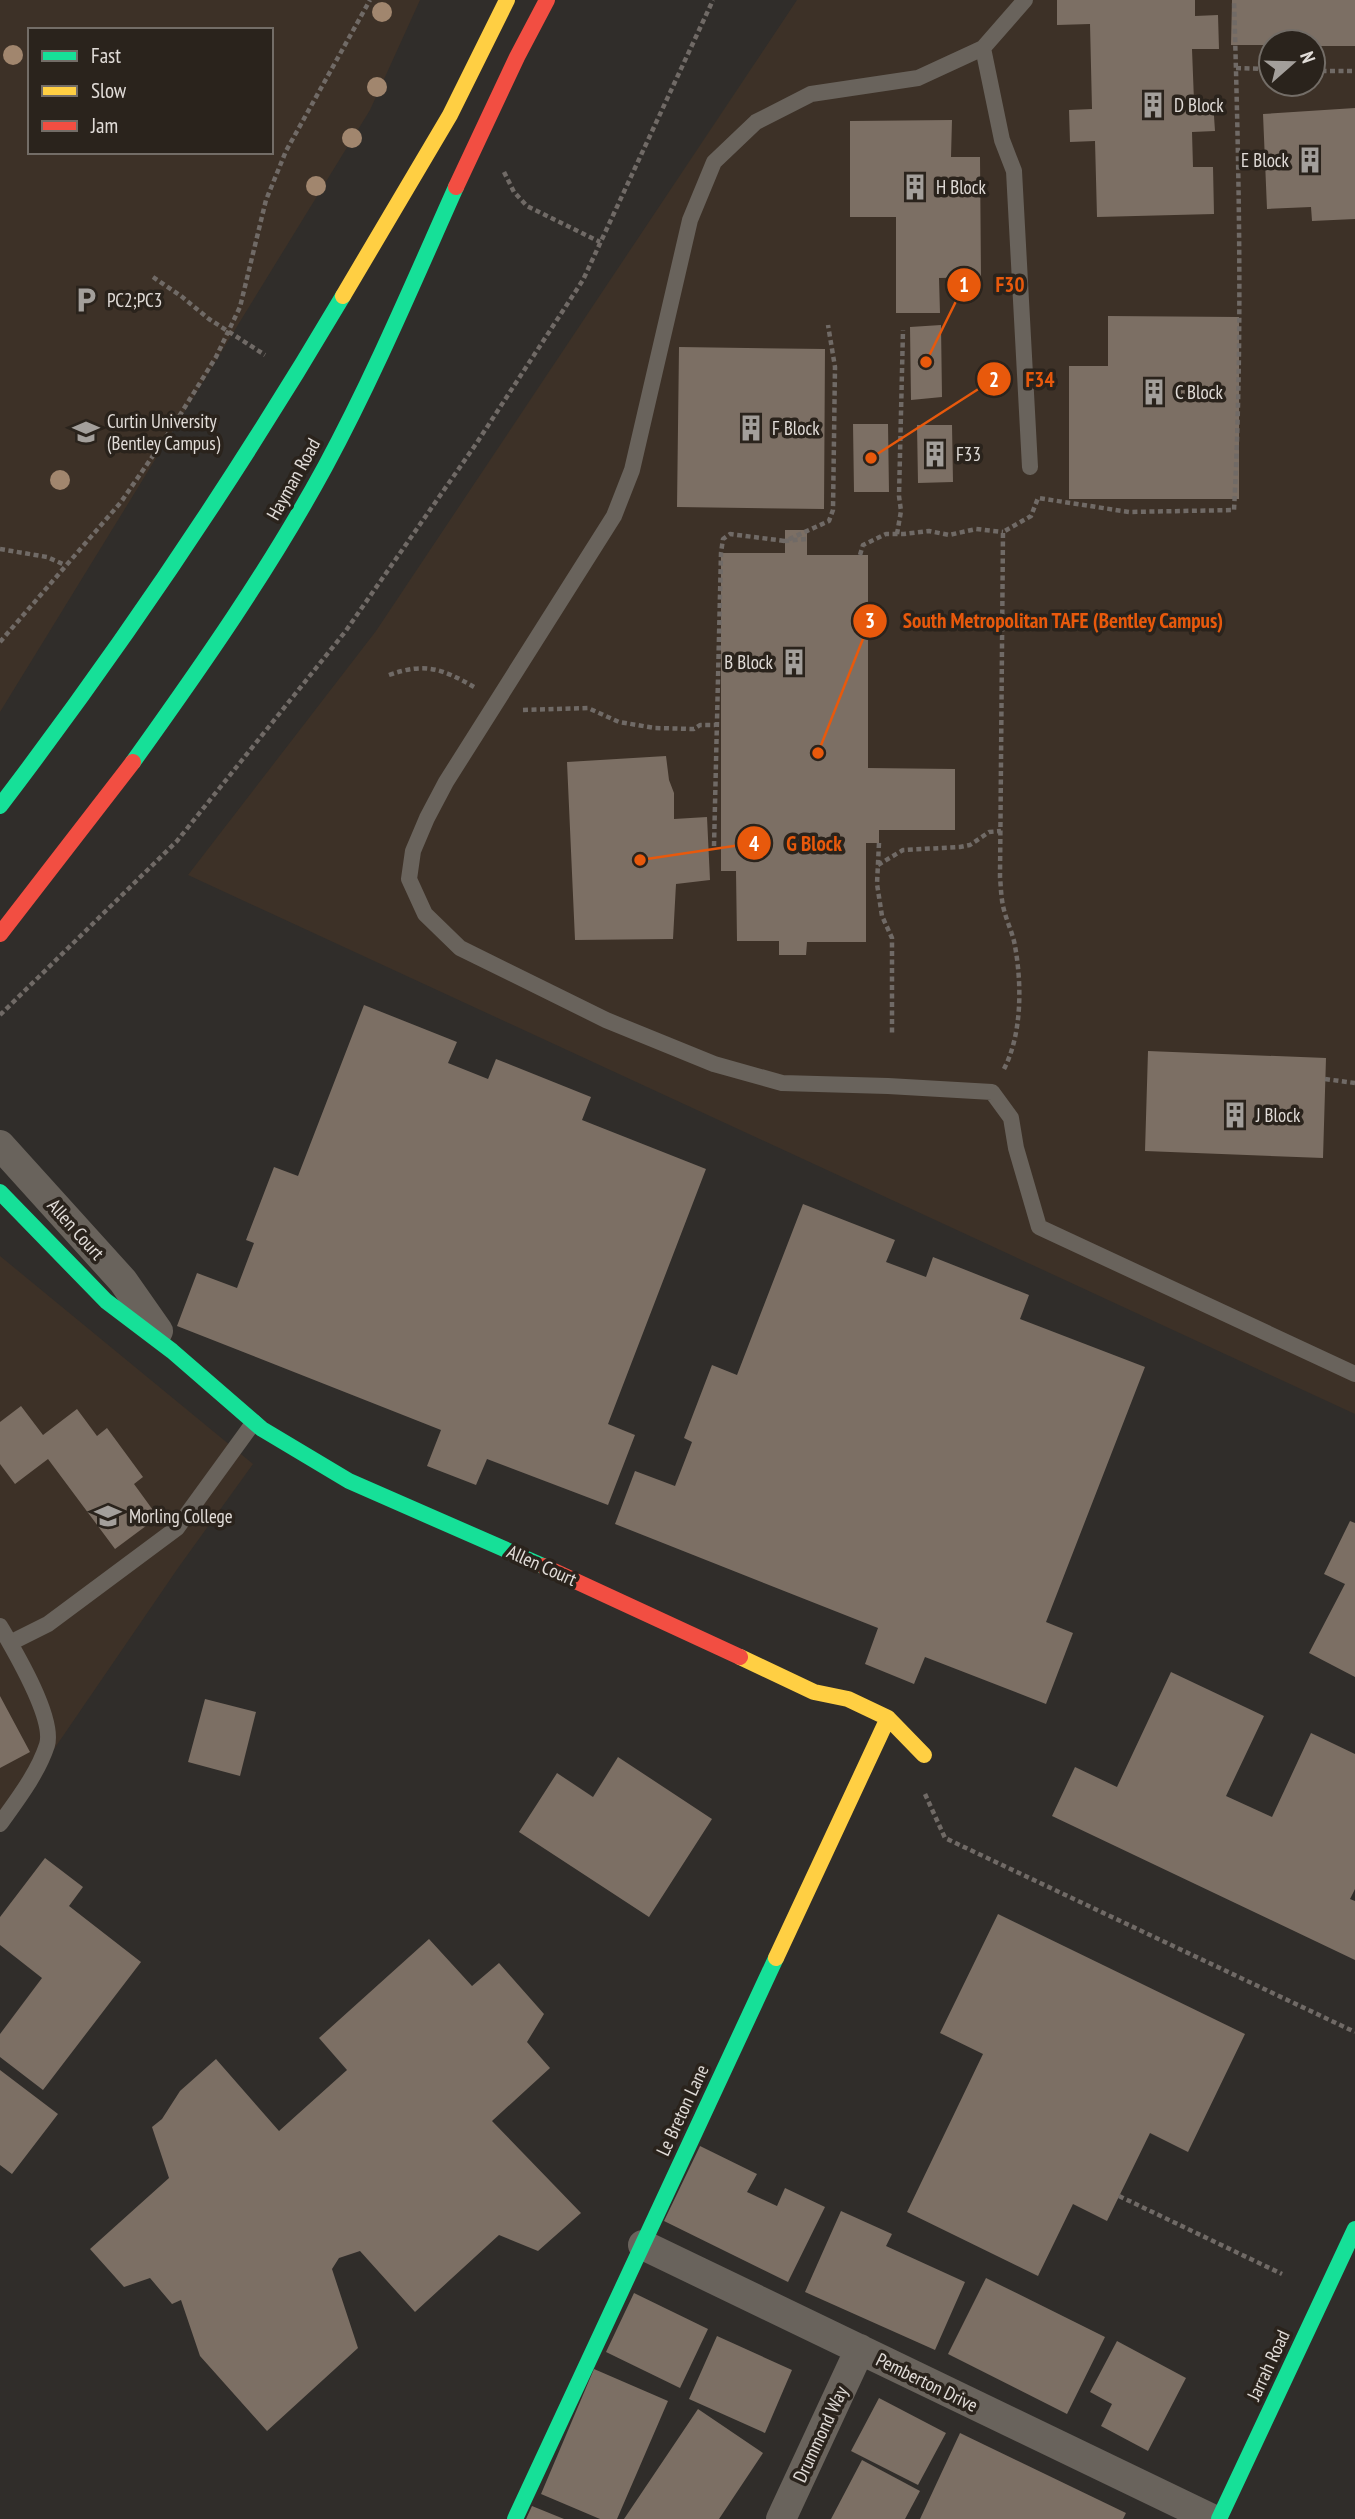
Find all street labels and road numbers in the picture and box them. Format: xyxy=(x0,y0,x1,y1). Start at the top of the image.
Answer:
street label: Hayman Road xyxy=(261,434,325,524)
street label: Allen Court xyxy=(42,1194,110,1265)
street label: Allen Court xyxy=(504,1539,581,1591)
street label: Le Breton Lane xyxy=(650,2060,714,2159)
street label: Jarrah Road xyxy=(1241,2326,1295,2405)
street label: Pemberton Drive xyxy=(872,2347,982,2417)
street label: Drummond Way xyxy=(787,2381,853,2486)

